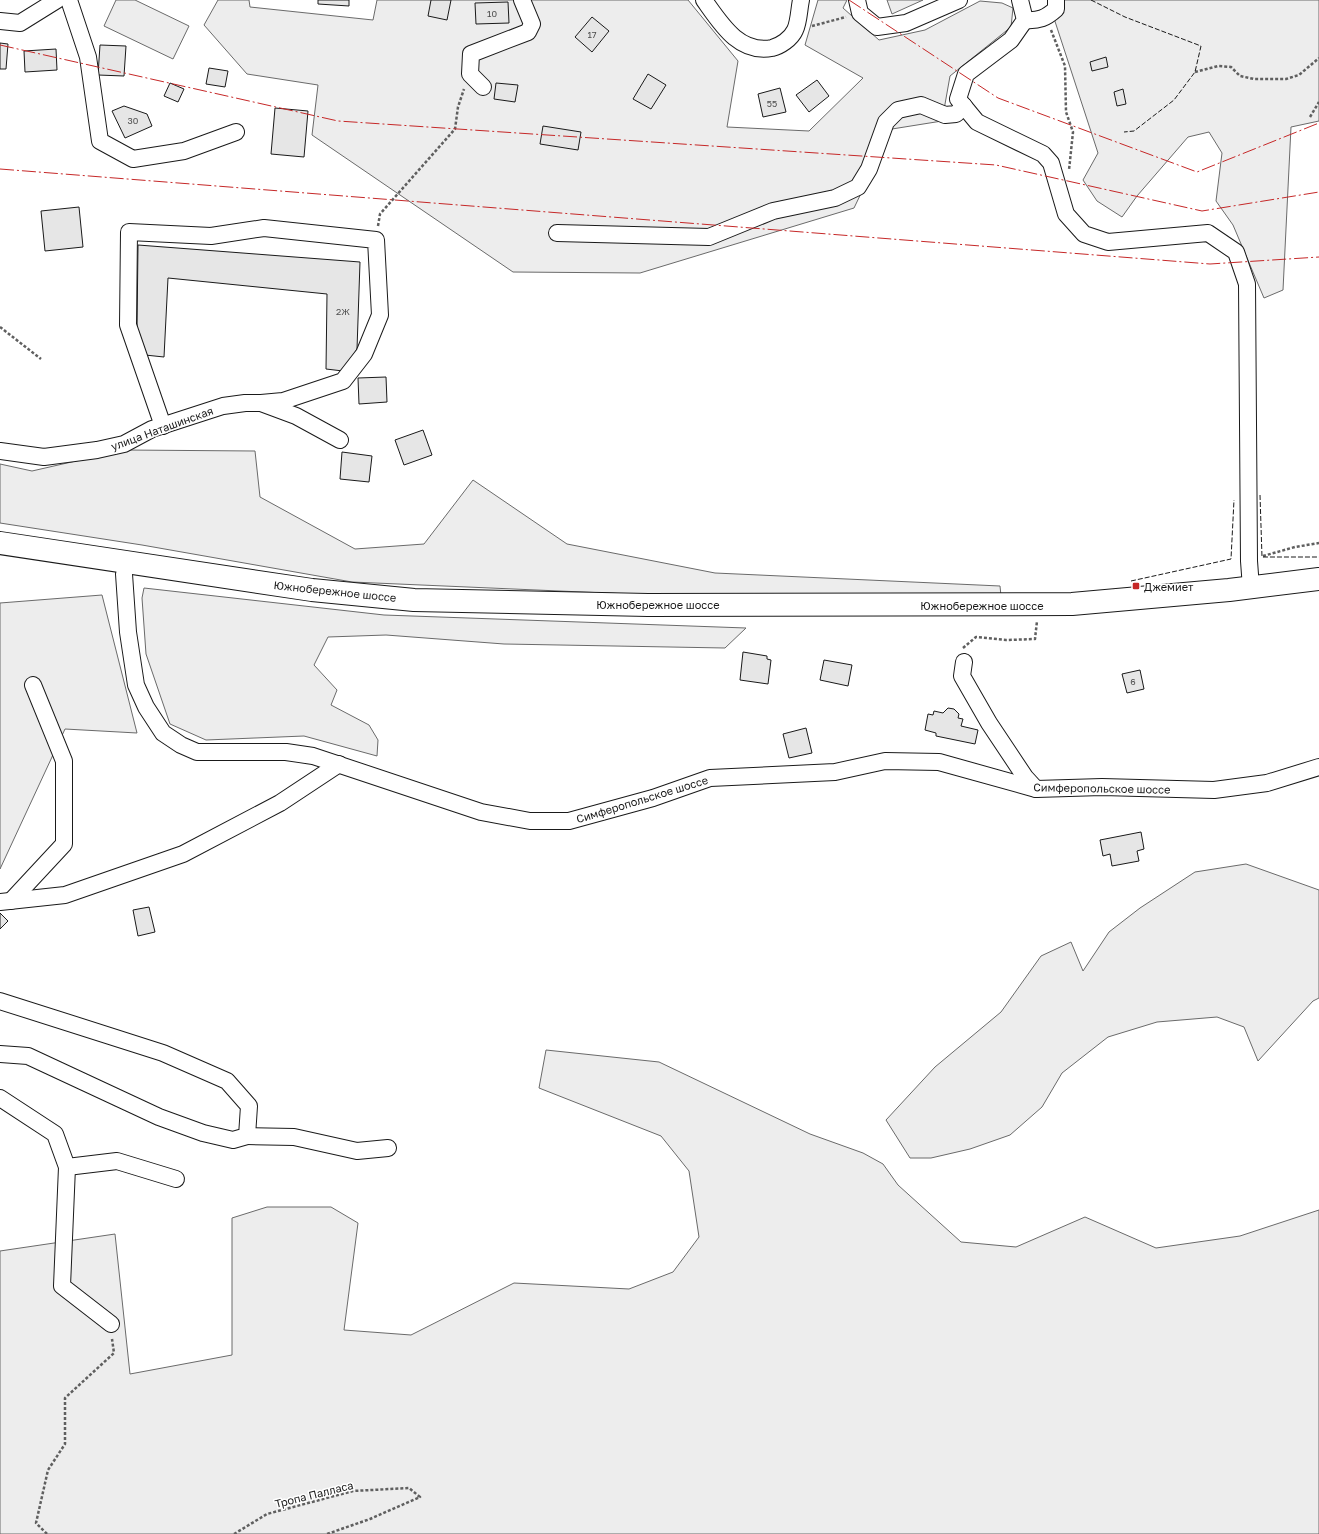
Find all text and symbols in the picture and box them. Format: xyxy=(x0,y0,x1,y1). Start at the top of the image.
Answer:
house number: 10 xyxy=(487,8,497,19)
house number: 17 xyxy=(587,29,597,40)
house number: 55 xyxy=(767,98,777,109)
house number: 30 xyxy=(128,115,139,126)
house number: 2Ж xyxy=(336,306,350,317)
street label: улица Наташинская xyxy=(109,403,215,453)
street label: Южнобережное шоссе xyxy=(273,578,397,604)
place label: Джемиет xyxy=(1144,580,1194,593)
marker: Джемиет xyxy=(1131,581,1141,591)
street label: Южнобережное шоссе xyxy=(596,598,720,611)
street label: Южнобережное шоссе xyxy=(920,599,1044,612)
house number: 6 xyxy=(1130,676,1136,687)
street label: Симферопольское шоссе xyxy=(575,773,709,825)
street label: Симферопольское шоссе xyxy=(1033,780,1171,796)
street label: Тропа Палласа xyxy=(273,1478,355,1510)

